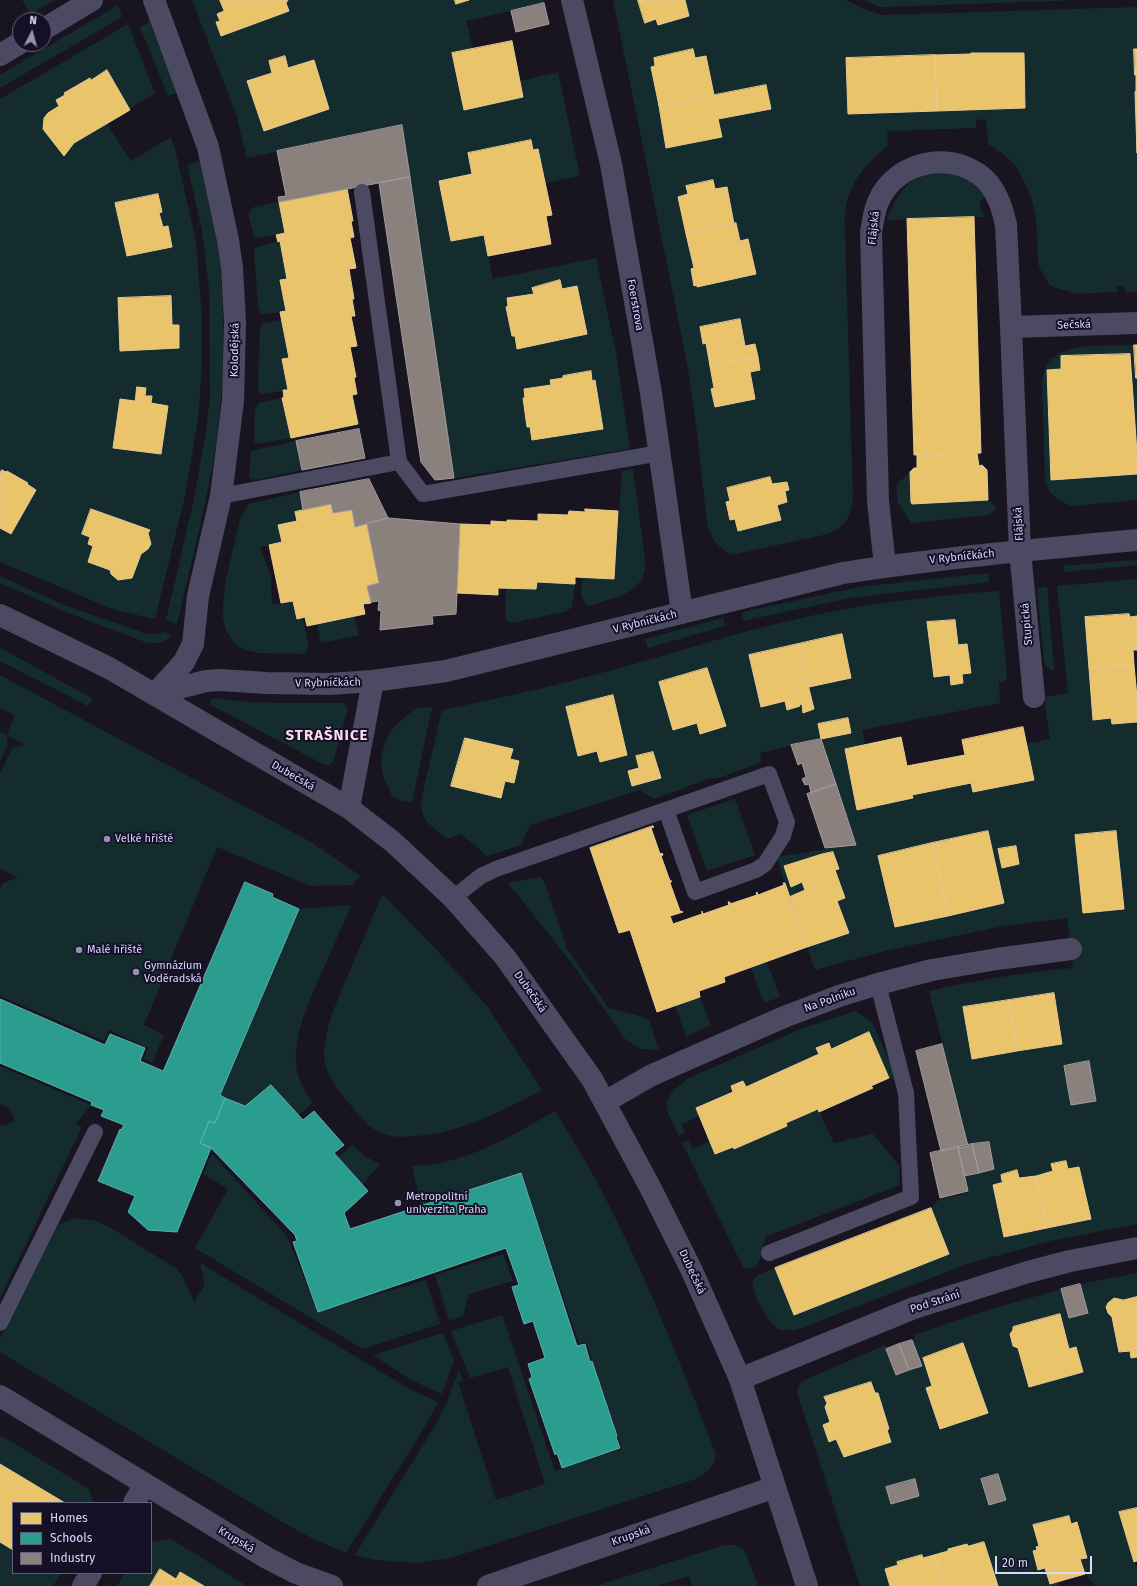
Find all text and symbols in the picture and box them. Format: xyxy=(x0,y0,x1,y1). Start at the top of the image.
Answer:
north arrow xyxy=(12,12,52,52)
text: N xyxy=(29,14,38,27)
street label: Flájská xyxy=(866,210,882,246)
street label: Foerstrova xyxy=(624,278,646,332)
street label: Sečská xyxy=(1057,318,1091,332)
street label: Kolodějská xyxy=(228,323,242,377)
street label: Flájská xyxy=(1012,507,1026,541)
street label: V Rybníčkách xyxy=(929,547,995,567)
street label: Stupická xyxy=(1019,602,1035,646)
street label: V Rybníčkách xyxy=(612,608,678,636)
street label: V Rybníčkách xyxy=(295,676,361,690)
district label: STRAŠNICE xyxy=(286,727,368,745)
street label: Dubečská xyxy=(269,758,317,794)
place label: Velké hřiště xyxy=(115,832,173,846)
marker: Velké hřiště xyxy=(102,834,112,844)
place label: Malé hřiště xyxy=(87,943,142,957)
marker: Malé hřiště xyxy=(74,945,84,955)
place label: Gymnázium Voděradská xyxy=(144,959,202,985)
marker: Gymnázium Voděradská xyxy=(131,967,141,977)
street label: Dubečská xyxy=(511,969,549,1015)
street label: Na Polníku xyxy=(802,985,858,1015)
place label: Metropolitní univerzita Praha xyxy=(406,1190,487,1216)
marker: Metropolitní univerzita Praha xyxy=(393,1198,403,1208)
street label: Dubečská xyxy=(676,1248,708,1296)
street label: Pod Strání xyxy=(909,1288,961,1316)
legend xyxy=(12,1502,152,1574)
text: Homes xyxy=(50,1511,88,1525)
street label: Krupská xyxy=(610,1523,652,1549)
street label: Krupská xyxy=(215,1524,257,1556)
text: Schools xyxy=(50,1531,92,1545)
scale bar xyxy=(997,1548,1094,1574)
text: Industry xyxy=(50,1551,95,1565)
text: 20 m xyxy=(1002,1556,1028,1570)

